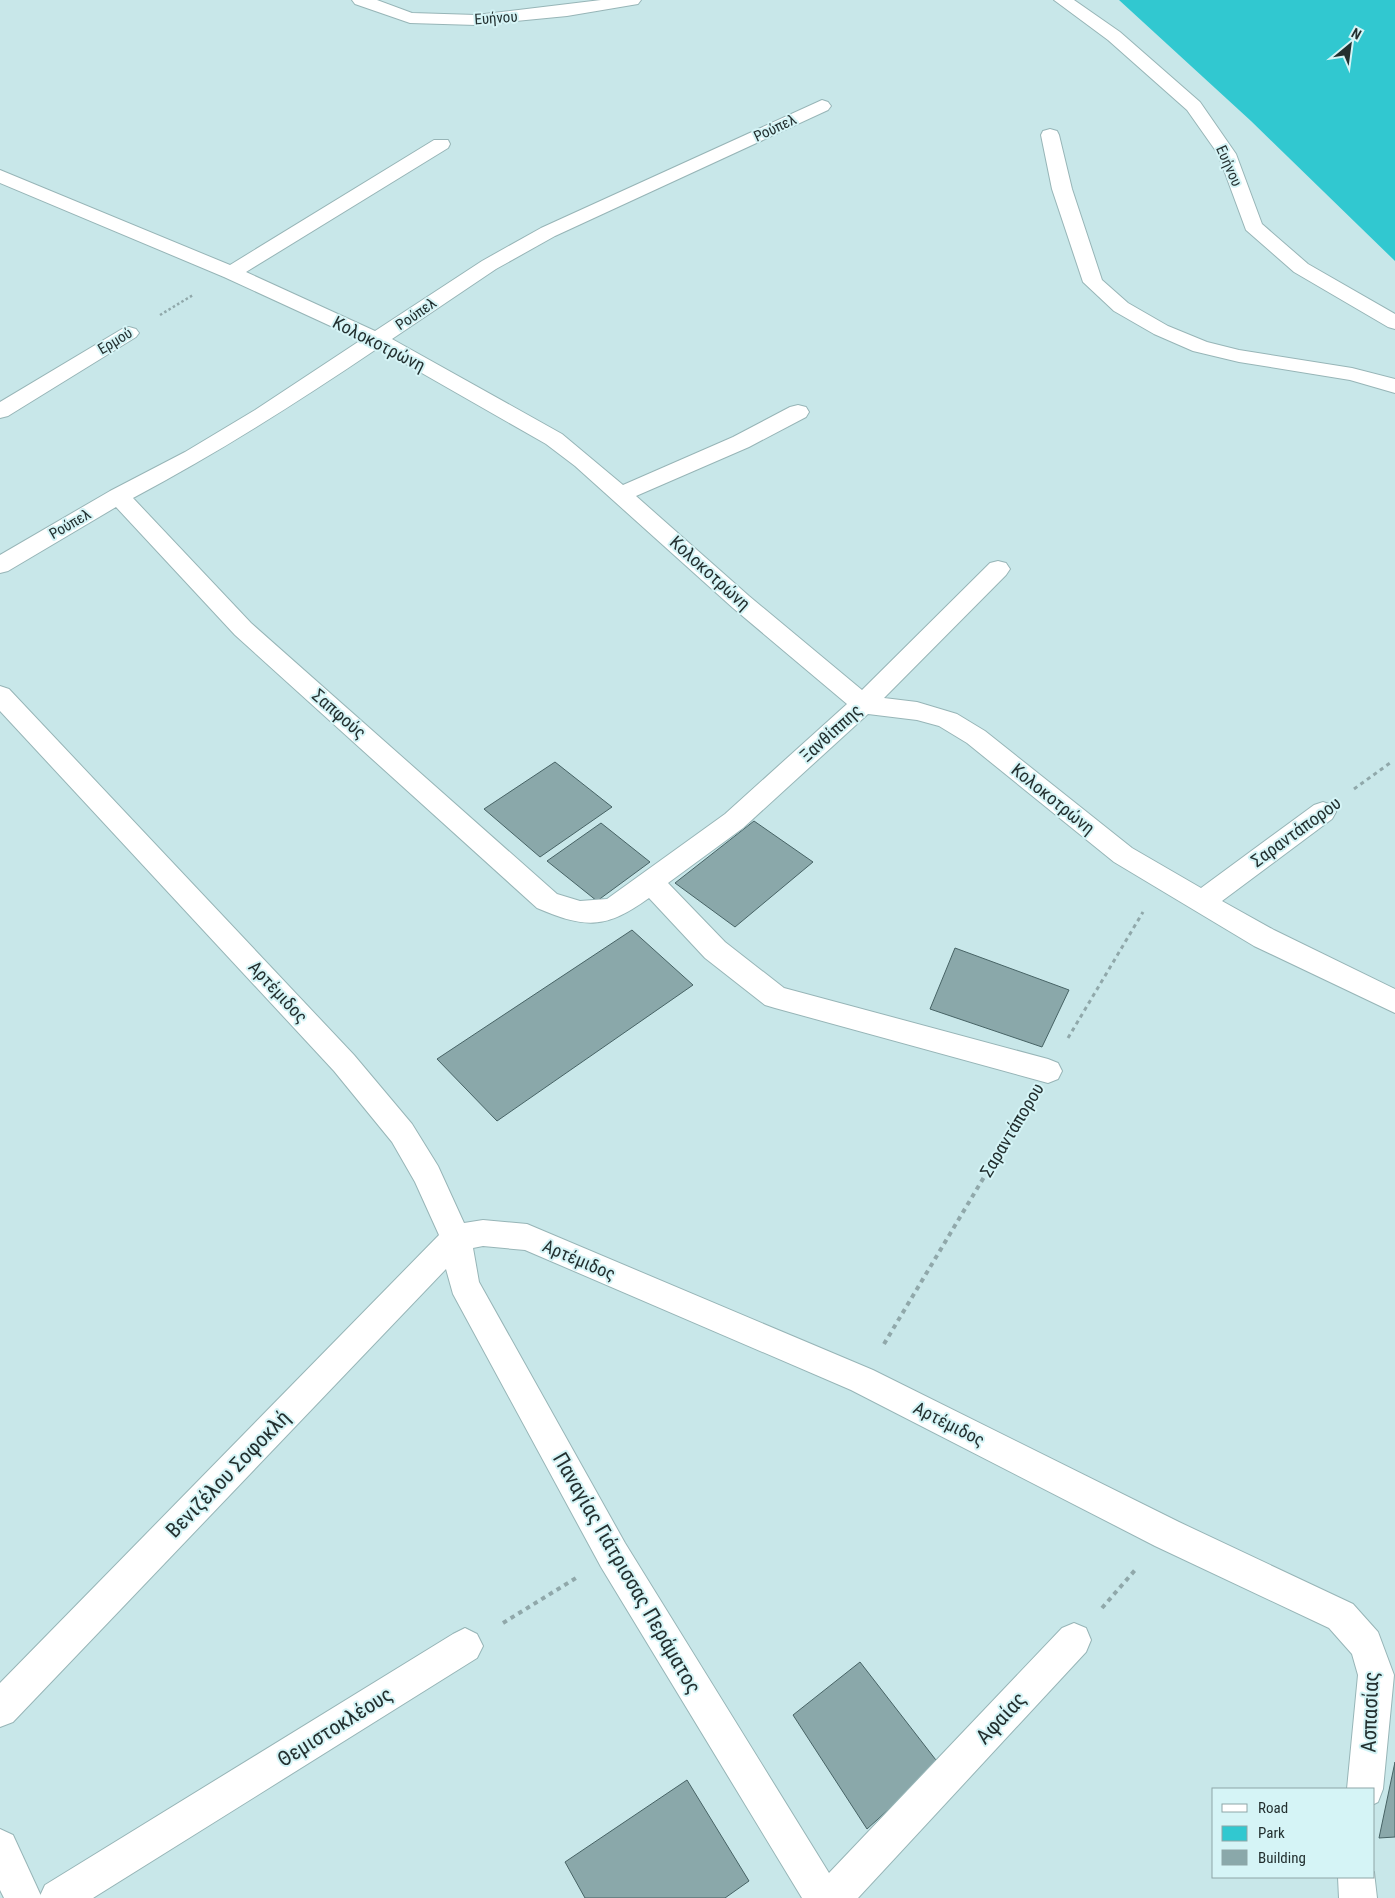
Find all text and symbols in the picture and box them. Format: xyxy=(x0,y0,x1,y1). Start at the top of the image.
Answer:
street label: Ευήνου xyxy=(474,8,518,28)
north arrow xyxy=(1325,20,1375,70)
text: N xyxy=(1349,25,1364,43)
street label: Ρούπελ xyxy=(751,110,799,146)
street label: Ευήνου xyxy=(1212,143,1246,189)
street label: Ρούπελ xyxy=(392,294,440,334)
street label: Κολοκοτρώνη xyxy=(330,311,429,376)
street label: Ερμού xyxy=(94,324,136,358)
street label: Ρούπελ xyxy=(46,505,94,543)
street label: Κολοκοτρώνη xyxy=(666,531,755,614)
street label: Σαπφούς xyxy=(308,684,371,743)
street label: Ξανθίππης xyxy=(795,699,866,766)
street label: Κολοκοτρώνη xyxy=(1008,759,1099,838)
street label: Σαραντάπορου xyxy=(1247,792,1345,871)
street label: Αρτέμιδος xyxy=(244,956,312,1027)
street label: Σαραντάπορου xyxy=(975,1079,1048,1180)
street label: Αρτέμιδος xyxy=(540,1235,619,1284)
street label: Αρτέμιδος xyxy=(910,1397,988,1450)
street label: Βενιζέλου Σοφοκλή xyxy=(161,1405,295,1543)
street label: Παναγίας Γιάτρισσας Περάματος xyxy=(548,1448,706,1698)
street label: Ασπασίας xyxy=(1357,1671,1383,1753)
street label: Θεμιστοκλέους xyxy=(273,1682,397,1772)
street label: Αφαίας xyxy=(971,1687,1031,1749)
legend xyxy=(1212,1788,1375,1878)
text: Road xyxy=(1258,1799,1288,1817)
text: Park xyxy=(1258,1824,1285,1842)
text: Building xyxy=(1258,1849,1306,1867)

